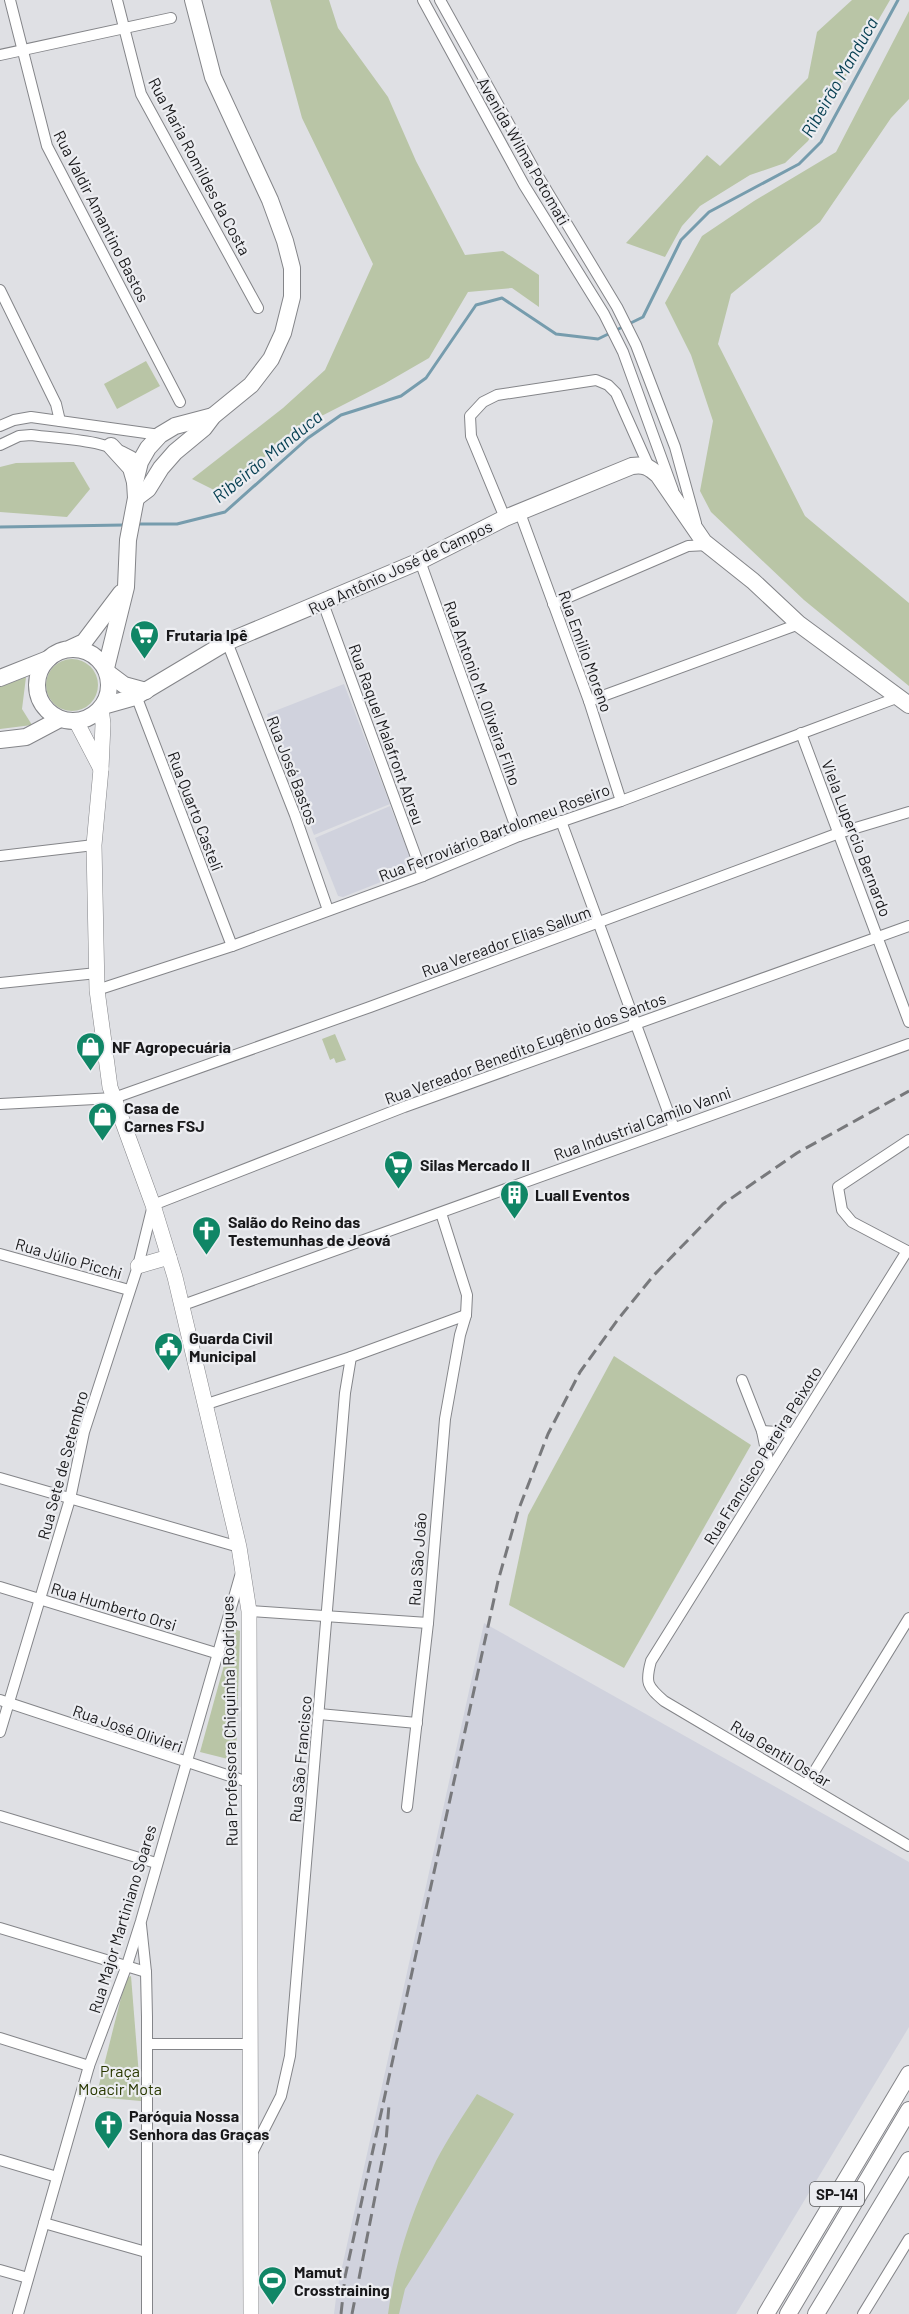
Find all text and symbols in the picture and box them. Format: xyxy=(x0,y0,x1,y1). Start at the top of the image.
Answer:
water label: Ribeirão Manduca xyxy=(796,13,882,141)
street label: Rua Maria Romildes da Costa xyxy=(145,74,255,258)
street label: Avenida Wilma Potomati xyxy=(474,74,574,228)
street label: Rua Valdir Amantino Bastos xyxy=(50,127,154,305)
water label: Ribeirão Manduca xyxy=(208,405,326,507)
street label: Rua Antônio José de Campos xyxy=(305,516,495,618)
street label: Rua Emilio Moreno xyxy=(555,588,617,714)
street label: Rua Antonio M. Oliveira Filho xyxy=(441,598,525,788)
supermarket icon: Frutaria Ipê xyxy=(129,618,161,660)
place label: Frutaria Ipê xyxy=(166,625,248,644)
street label: Rua Raquel Malafront Abreu xyxy=(345,641,429,827)
street label: Rua José Bastos xyxy=(264,713,322,827)
street label: Rua Quarto Casteli xyxy=(164,749,228,873)
street label: Viela Lupercio Bernardo xyxy=(818,757,896,919)
street label: Rua Ferroviário Bartolomeu Roseiro xyxy=(376,779,612,885)
street label: Rua Vereador Elias Sallum xyxy=(419,901,593,981)
street label: Rua Vereador Benedito Eugênio dos Santos xyxy=(382,988,668,1108)
shop icon: NF Agropecuária xyxy=(75,1030,107,1072)
place label: NF Agropecuária xyxy=(112,1037,231,1056)
street label: Rua Industrial Camilo Vanni xyxy=(551,1082,733,1164)
place label: Casa de Carnes FSJ xyxy=(124,1098,205,1135)
shop icon: Casa de Carnes FSJ xyxy=(87,1100,119,1142)
supermarket icon: Silas Mercado II xyxy=(383,1148,415,1190)
place label: Silas Mercado II xyxy=(420,1155,530,1174)
building icon: Luall Eventos xyxy=(498,1178,530,1220)
place label: Luall Eventos xyxy=(535,1185,630,1204)
place label: Salão do Reino das Testemunhas de Jeová xyxy=(228,1212,390,1249)
church icon: Salão do Reino das Testemunhas de Jeová xyxy=(191,1214,223,1256)
street label: Rua Júlio Picchi xyxy=(13,1234,125,1282)
place label: Guarda Civil Municipal xyxy=(189,1328,273,1365)
public building icon: Guarda Civil Municipal xyxy=(152,1330,184,1372)
street label: Rua Francisco Pereira Peixoto xyxy=(699,1362,825,1548)
street label: Rua Sete de Setembro xyxy=(33,1388,91,1542)
street label: Rua São João xyxy=(404,1512,430,1606)
street label: Rua Humberto Orsi xyxy=(49,1578,179,1634)
street label: Rua Professora Chiquinha Rodrigues xyxy=(217,1595,241,1847)
street label: Rua São Francisco xyxy=(285,1695,315,1823)
street label: Rua José Olivieri xyxy=(71,1700,185,1756)
street label: Rua Gentil Oscar xyxy=(727,1716,835,1790)
street label: Rua Major Martiniano Soares xyxy=(84,1823,160,2015)
park label: Praça Moacir Mota xyxy=(78,2061,162,2098)
place label: Paróquia Nossa Senhora das Graças xyxy=(129,2106,269,2143)
church icon: Paróquia Nossa Senhora das Graças xyxy=(92,2108,124,2150)
road number: SP-141 xyxy=(810,2182,864,2206)
place label: Mamut Crosstraining xyxy=(294,2262,390,2299)
sports icon: Mamut Crosstraining xyxy=(257,2264,289,2306)

